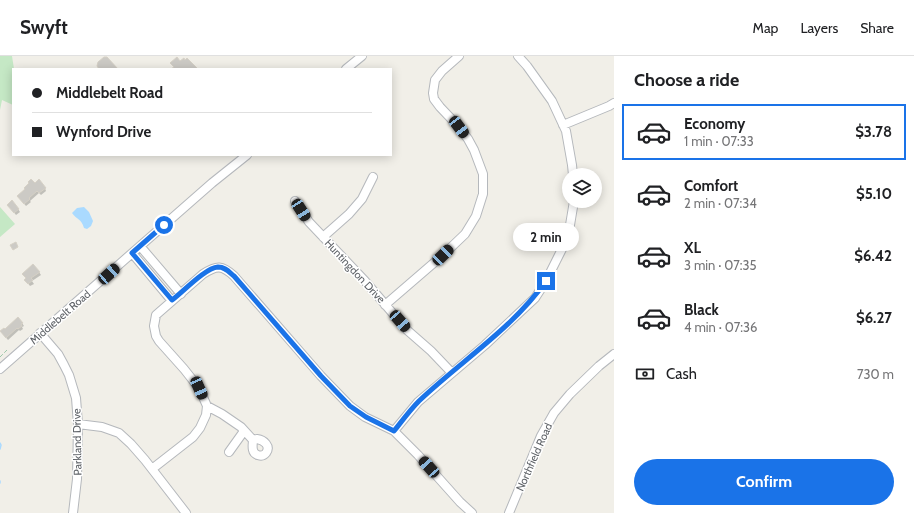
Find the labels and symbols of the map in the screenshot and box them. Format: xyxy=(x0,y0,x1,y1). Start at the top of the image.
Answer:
car xyxy=(447,114,471,140)
car xyxy=(289,197,313,223)
route start xyxy=(155,216,173,234)
callout: 2 min xyxy=(513,223,579,251)
street label: Huntingdon Drive xyxy=(322,236,389,306)
car xyxy=(430,242,456,268)
car xyxy=(96,262,122,286)
route end xyxy=(537,272,555,290)
street label: Middlebelt Road xyxy=(27,287,93,347)
car xyxy=(388,308,412,334)
car xyxy=(189,375,209,401)
street label: Parkland Drive xyxy=(69,408,85,476)
street label: Northfield Road xyxy=(513,421,555,493)
car xyxy=(417,454,441,480)

